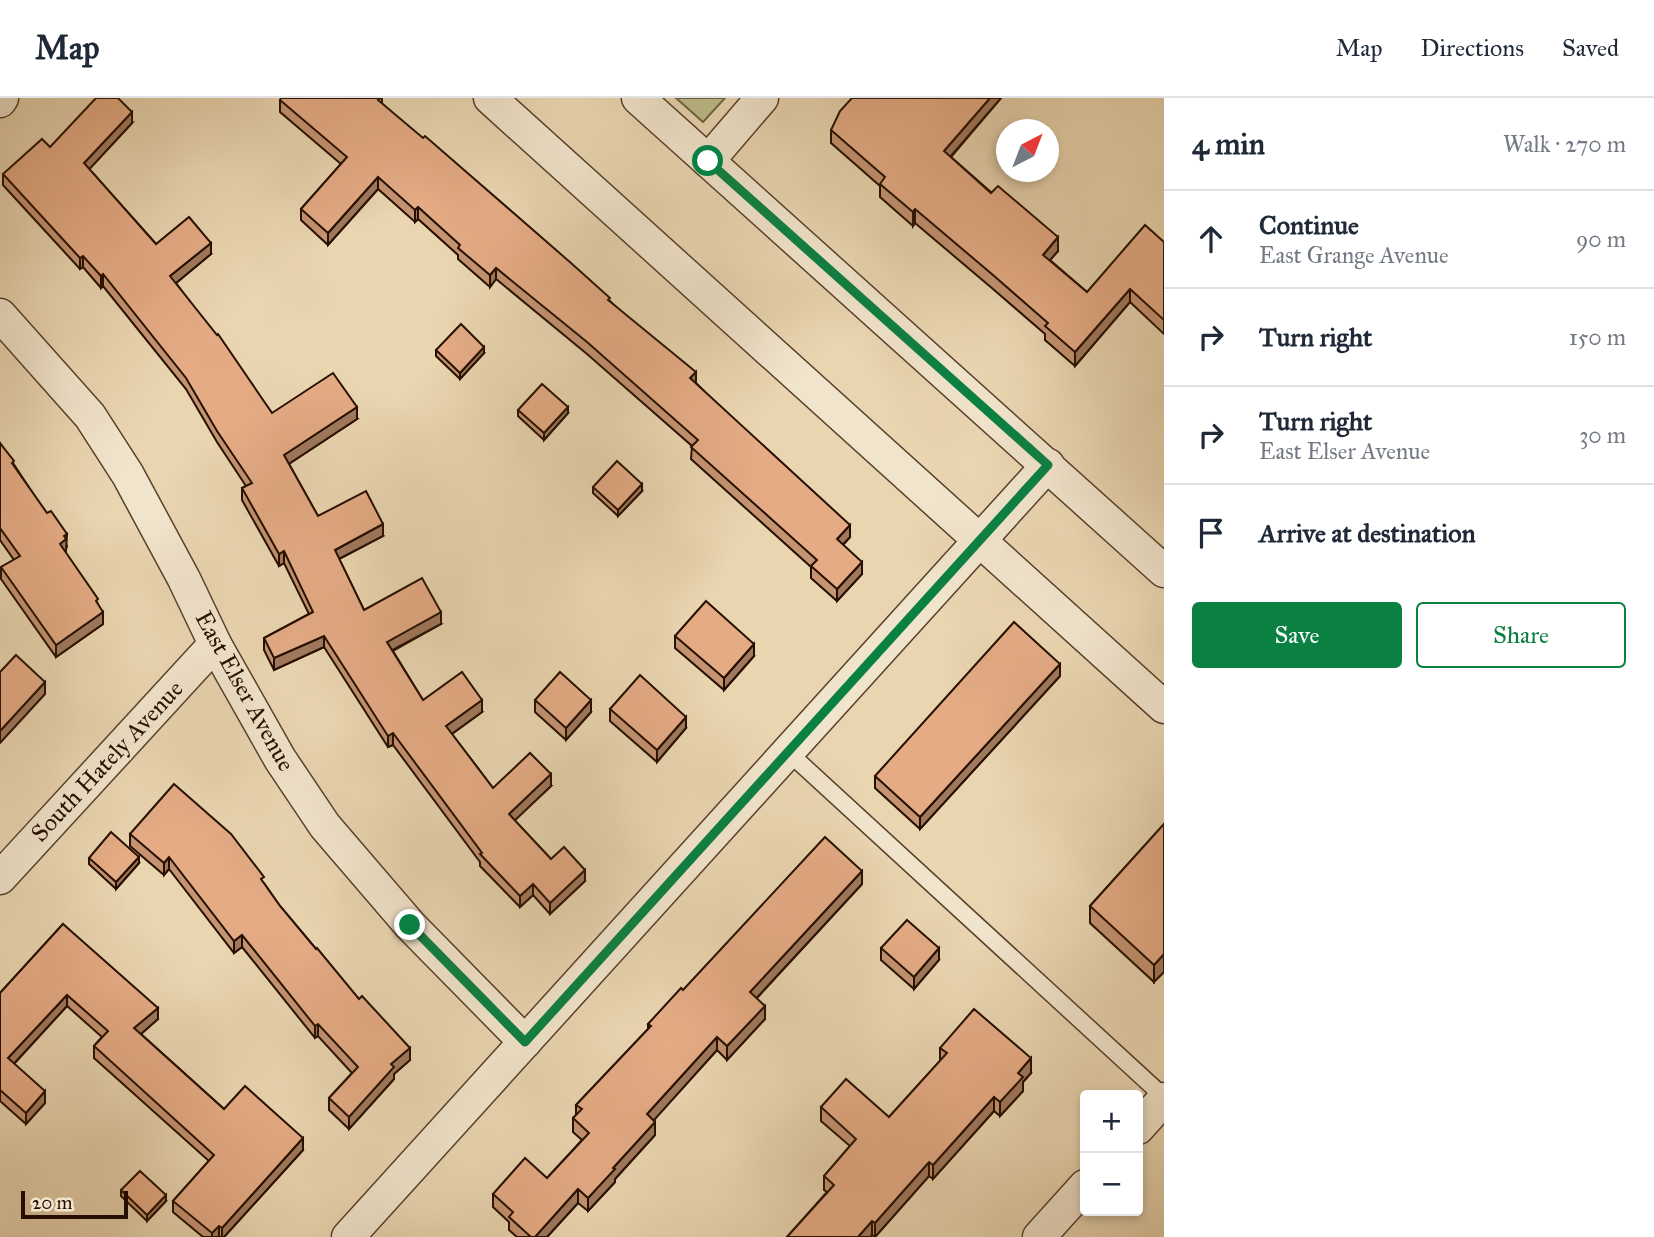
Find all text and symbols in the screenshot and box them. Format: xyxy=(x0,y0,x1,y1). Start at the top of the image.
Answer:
text: Map xyxy=(35,28,99,68)
text: Map xyxy=(1336,33,1383,63)
text: Directions xyxy=(1421,33,1524,63)
text: Saved xyxy=(1562,33,1619,63)
north arrow xyxy=(996,119,1059,182)
text: 4 min xyxy=(1192,126,1265,162)
text: Walk · 270 m xyxy=(1503,130,1626,158)
route start xyxy=(692,145,723,176)
text: Continue xyxy=(1259,209,1359,241)
icon: ahead xyxy=(1192,220,1230,258)
text: 90 m xyxy=(1576,225,1626,253)
text: East Grange Avenue xyxy=(1259,241,1449,269)
icon: right xyxy=(1192,318,1230,356)
text: Turn right xyxy=(1259,321,1372,353)
text: 150 m xyxy=(1569,323,1626,351)
text: Turn right xyxy=(1259,405,1372,437)
icon: right xyxy=(1192,416,1230,454)
text: 30 m xyxy=(1579,421,1626,449)
text: East Elser Avenue xyxy=(1259,437,1430,465)
icon: arrive xyxy=(1192,514,1230,552)
text: Arrive at destination xyxy=(1259,517,1476,549)
button: Save xyxy=(1192,602,1402,668)
button: Share xyxy=(1416,602,1626,668)
street label: East Elser Avenue xyxy=(189,606,301,776)
street label: South Hately Avenue xyxy=(24,674,190,848)
route end xyxy=(394,909,425,940)
map controls xyxy=(1080,1090,1143,1216)
button: + xyxy=(1080,1090,1143,1153)
button: − xyxy=(1080,1153,1143,1216)
scale bar xyxy=(21,1188,128,1220)
text: 20 m xyxy=(32,1191,73,1214)

